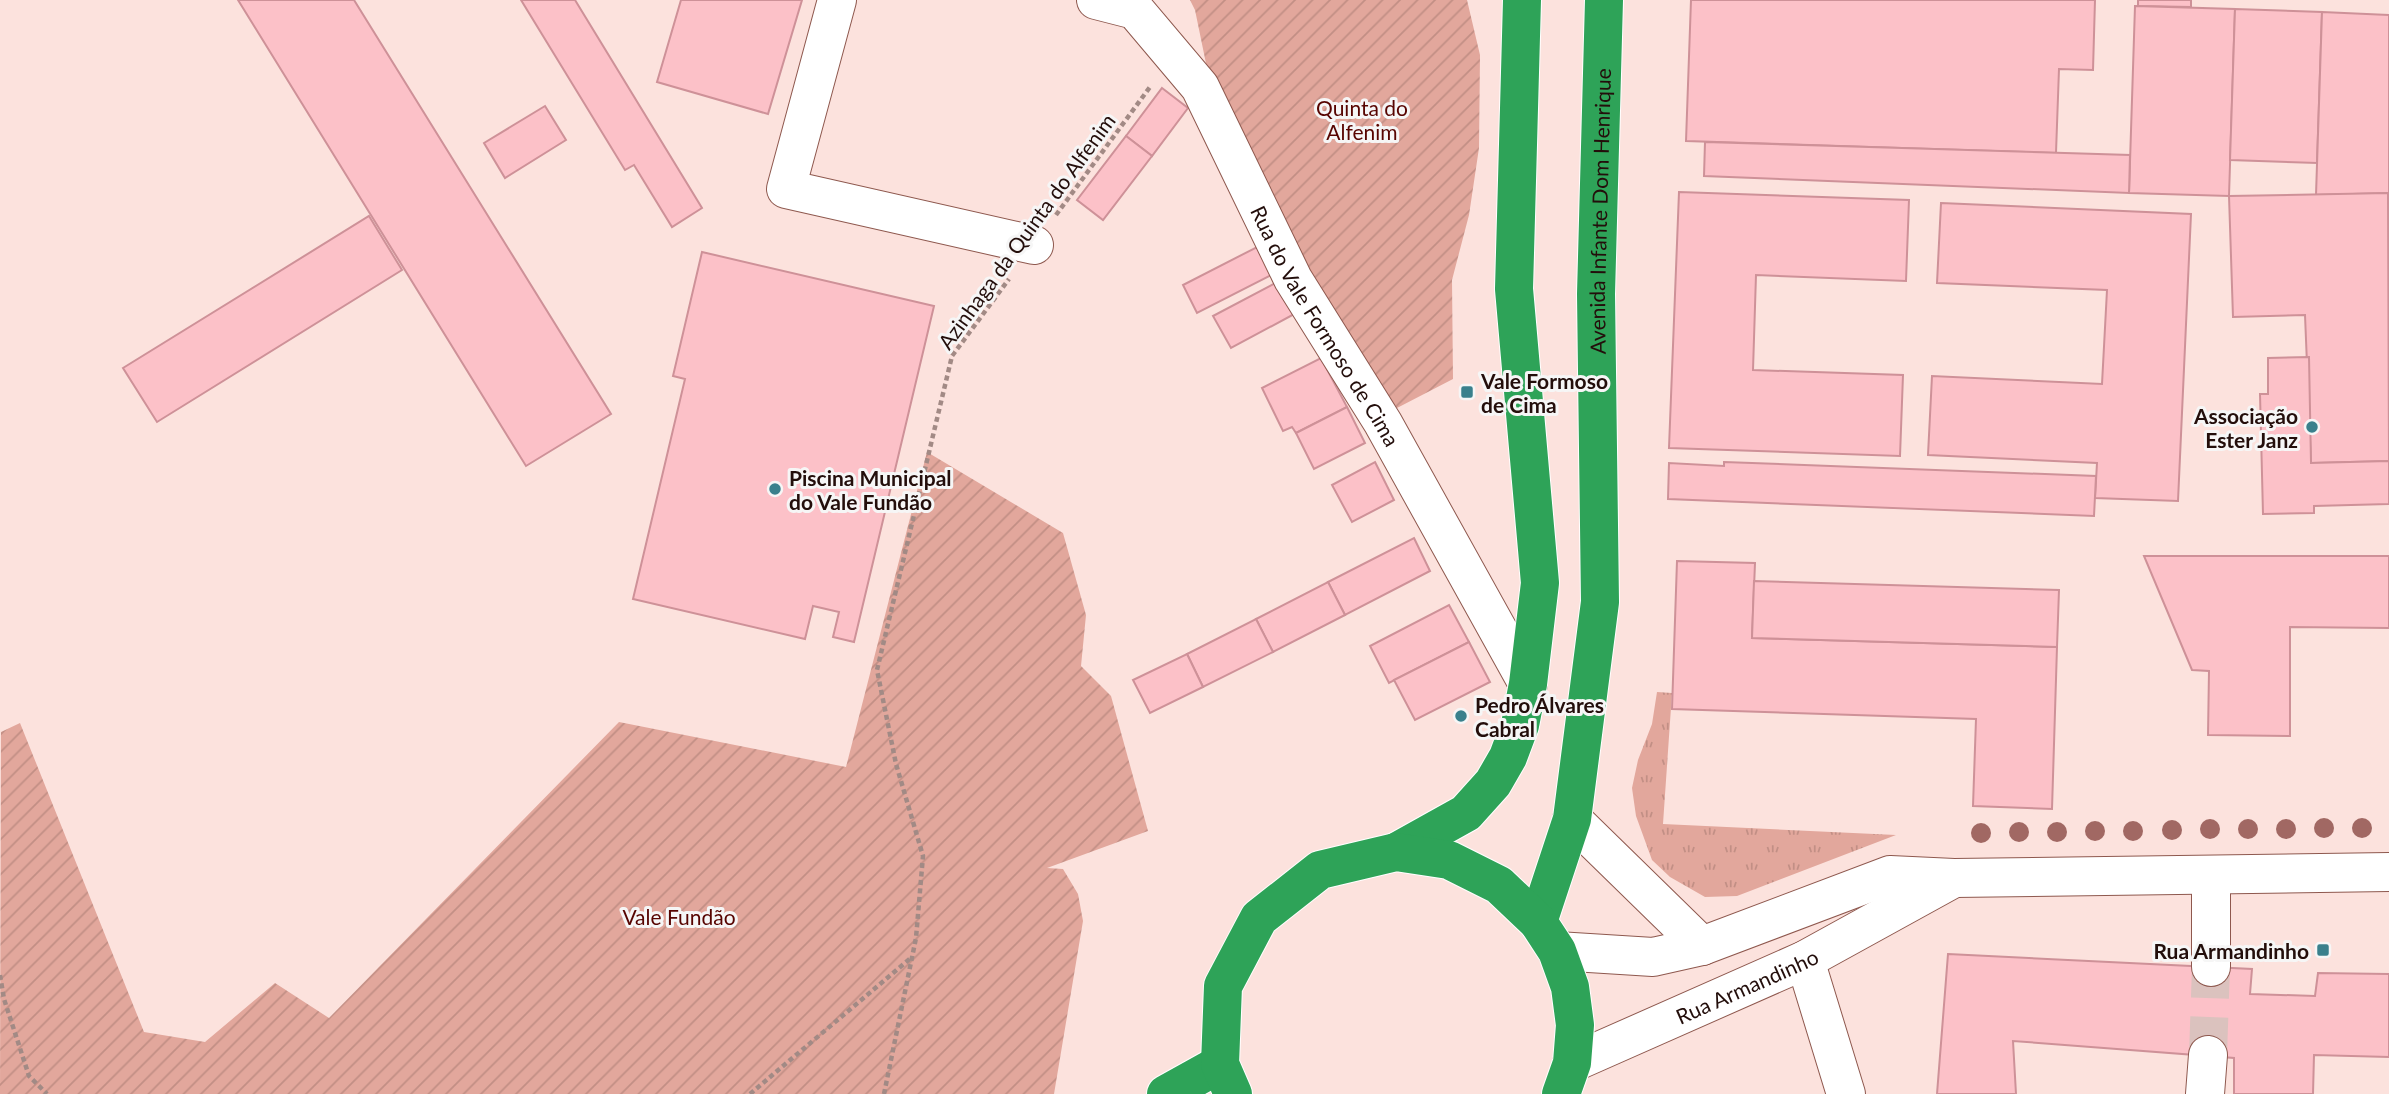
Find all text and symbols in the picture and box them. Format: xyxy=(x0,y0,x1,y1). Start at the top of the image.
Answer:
street label: Avenida Infante Dom Henrique xyxy=(1583,68,1615,355)
park label: Quinta do Alfenim xyxy=(1316,95,1408,144)
street label: Azinhaga da Quinta do Alfenim xyxy=(932,108,1120,354)
street label: Rua do Vale Formoso de Cima xyxy=(1247,201,1406,450)
place label: Vale Formoso de Cima xyxy=(1480,368,1608,417)
marker: Vale Formoso de Cima xyxy=(1459,384,1475,400)
place label: Associação Ester Janz xyxy=(2193,403,2298,452)
marker: Associação Ester Janz xyxy=(2304,419,2320,435)
place label: Piscina Municipal do Vale Fundão xyxy=(789,465,952,514)
marker: Piscina Municipal do Vale Fundão xyxy=(767,481,783,497)
place label: Pedro Álvares Cabral xyxy=(1475,692,1604,741)
marker: Pedro Álvares Cabral xyxy=(1453,708,1469,724)
park label: Vale Fundão xyxy=(622,904,736,929)
place label: Rua Armandinho xyxy=(2154,938,2309,963)
marker: Rua Armandinho xyxy=(2315,942,2331,958)
street label: Rua Armandinho xyxy=(1672,943,1822,1028)

